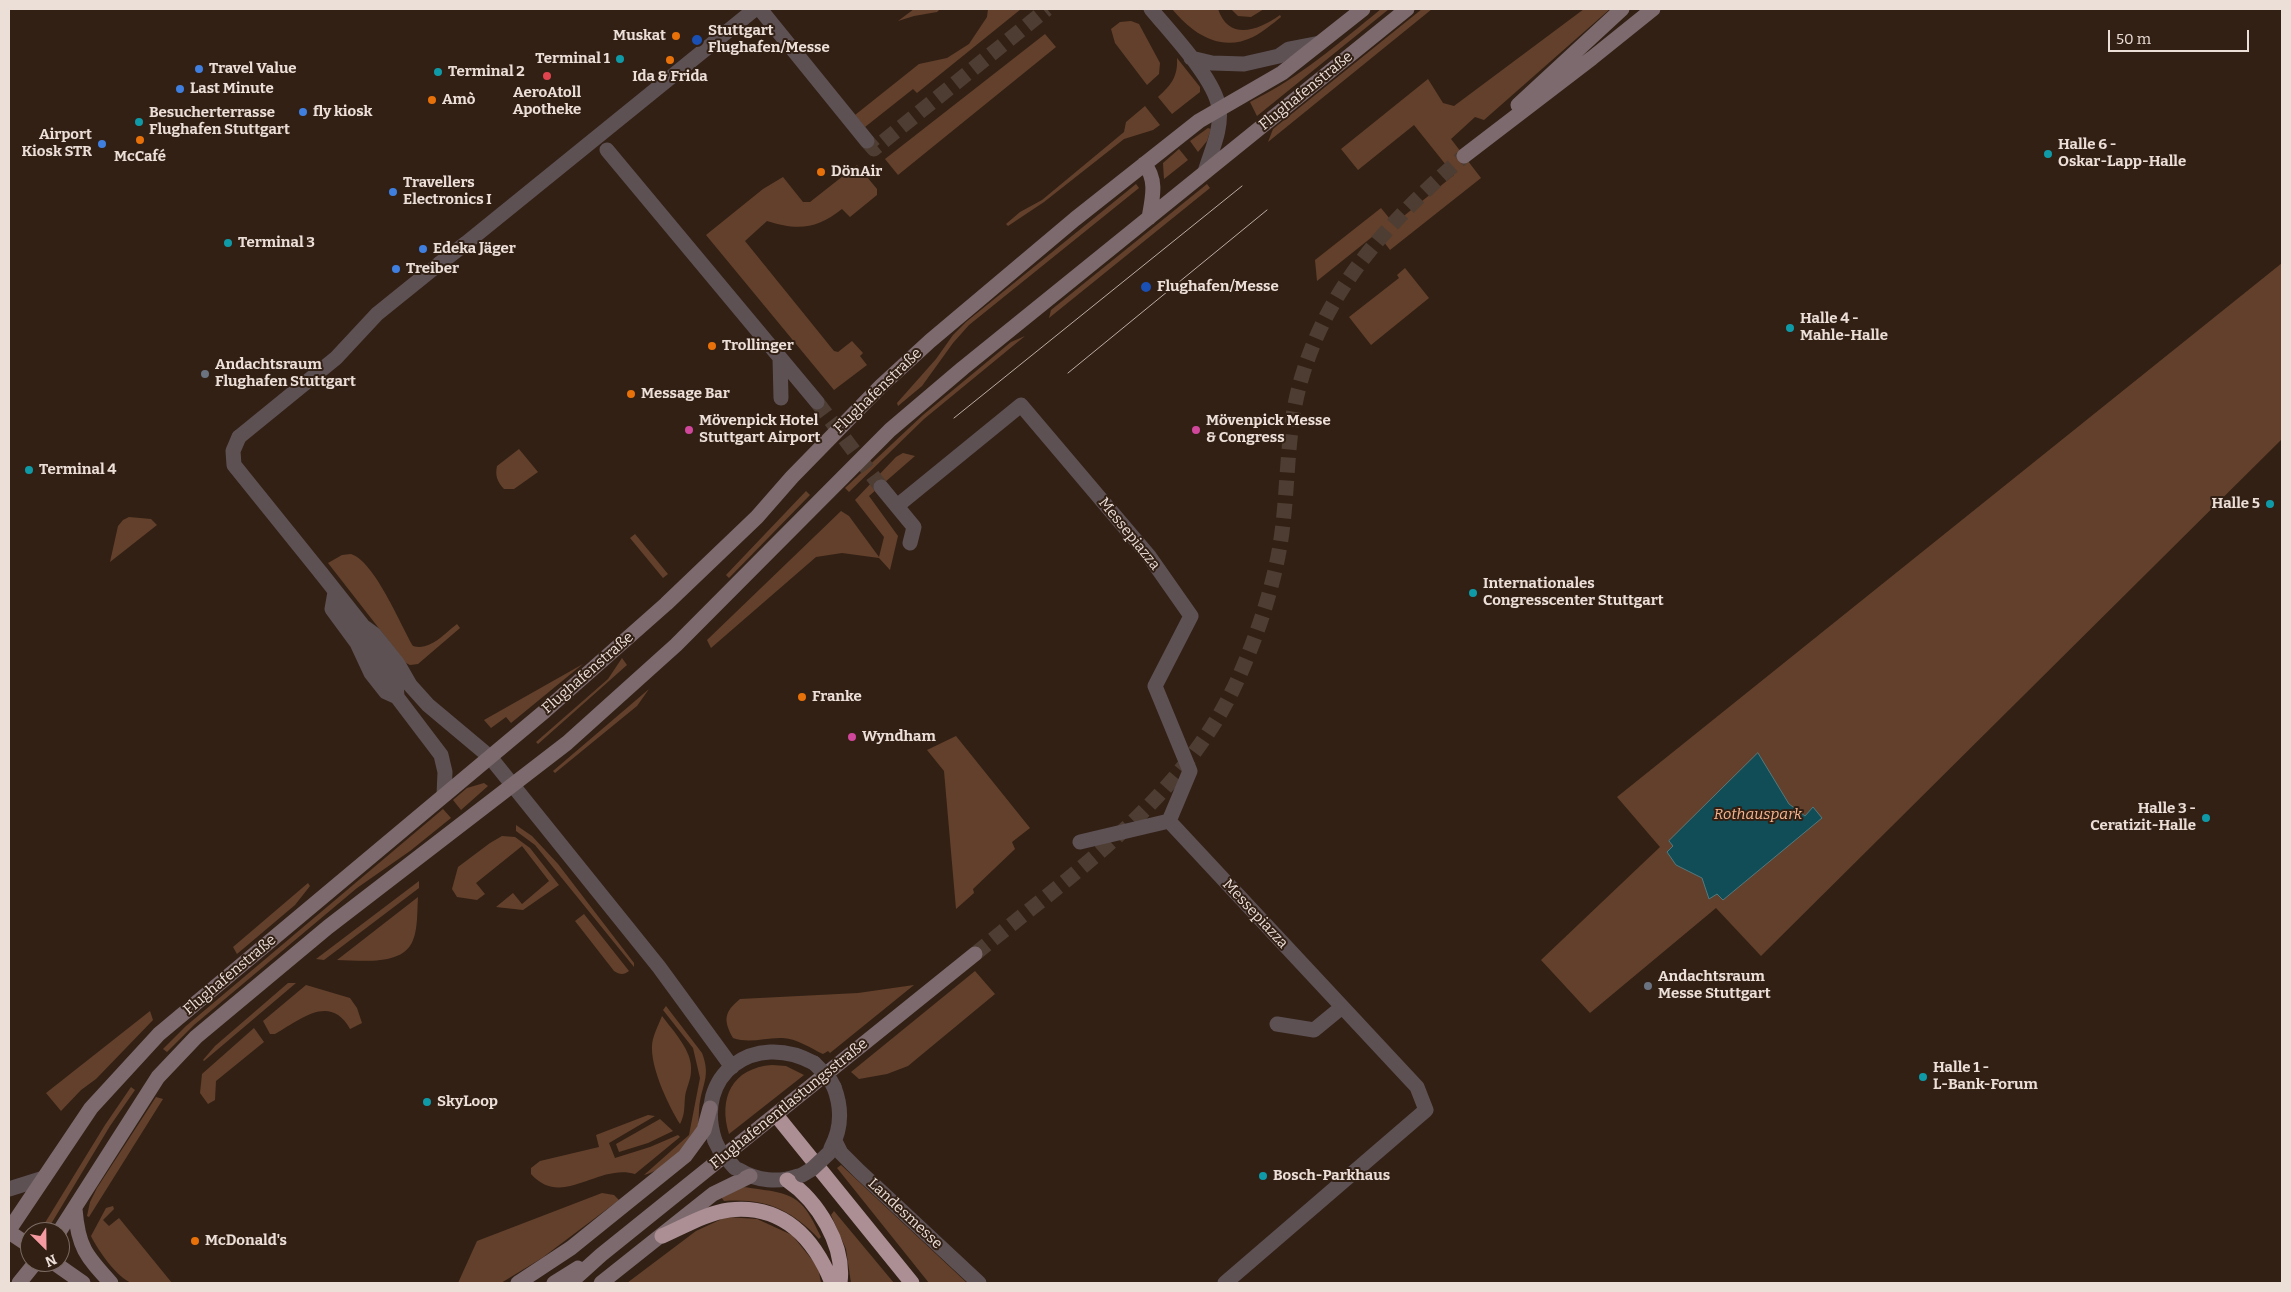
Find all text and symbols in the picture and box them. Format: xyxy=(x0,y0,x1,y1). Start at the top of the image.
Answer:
scale bar xyxy=(2111,20,2252,52)
place label: Stuttgart Flughafen/Messe xyxy=(708,22,830,57)
place label: Muskat xyxy=(613,27,666,45)
marker: Muskat xyxy=(670,30,682,42)
text: 50 m xyxy=(2116,30,2151,48)
marker: Stuttgart Flughafen/Messe xyxy=(690,33,704,47)
street label: Flughafenstraße xyxy=(1256,48,1356,134)
place label: Terminal 1 xyxy=(535,50,610,68)
marker: Terminal 1 xyxy=(614,53,626,65)
marker: Ida & Frida xyxy=(664,54,676,66)
place label: Travel Value xyxy=(209,60,297,78)
marker: Travel Value xyxy=(193,63,205,75)
place label: Terminal 2 xyxy=(448,63,525,81)
marker: Terminal 2 xyxy=(432,66,444,78)
place label: Ida & Frida xyxy=(632,68,708,86)
marker: AeroAtoll Apotheke xyxy=(541,70,553,82)
place label: Last Minute xyxy=(190,80,274,98)
marker: Last Minute xyxy=(174,83,186,95)
place label: AeroAtoll Apotheke xyxy=(513,84,581,119)
place label: Amò xyxy=(442,91,476,109)
marker: Amò xyxy=(426,94,438,106)
place label: fly kiosk xyxy=(313,103,372,121)
place label: Besucherterrasse Flughafen Stuttgart xyxy=(149,104,290,139)
marker: fly kiosk xyxy=(297,106,309,118)
marker: Besucherterrasse Flughafen Stuttgart xyxy=(133,116,145,128)
place label: Airport Kiosk STR xyxy=(21,126,92,161)
marker: McCafé xyxy=(134,134,146,146)
place label: Halle 6 - Oskar-Lapp-Halle xyxy=(2058,136,2186,171)
marker: Airport Kiosk STR xyxy=(96,138,108,150)
place label: McCafé xyxy=(114,148,166,166)
marker: Halle 6 - Oskar-Lapp-Halle xyxy=(2042,148,2054,160)
place label: DönAir xyxy=(831,163,882,181)
marker: DönAir xyxy=(815,166,827,178)
place label: Travellers Electronics I xyxy=(403,174,492,209)
marker: Travellers Electronics I xyxy=(387,186,399,198)
place label: Terminal 3 xyxy=(238,234,315,252)
marker: Terminal 3 xyxy=(222,237,234,249)
place label: Edeka Jäger xyxy=(433,240,516,258)
marker: Edeka Jäger xyxy=(417,243,429,255)
place label: Treiber xyxy=(406,260,459,278)
marker: Treiber xyxy=(390,263,402,275)
place label: Flughafen/Messe xyxy=(1157,278,1279,296)
marker: Flughafen/Messe xyxy=(1139,280,1153,294)
place label: Halle 4 - Mahle-Halle xyxy=(1800,310,1888,345)
marker: Halle 4 - Mahle-Halle xyxy=(1784,322,1796,334)
place label: Trollinger xyxy=(722,337,794,355)
marker: Trollinger xyxy=(706,340,718,352)
street label: Flughafenstraße xyxy=(830,345,926,437)
place label: Andachtsraum Flughafen Stuttgart xyxy=(215,356,356,391)
marker: Andachtsraum Flughafen Stuttgart xyxy=(199,368,211,380)
place label: Message Bar xyxy=(641,385,730,403)
marker: Message Bar xyxy=(625,388,637,400)
place label: Mövenpick Hotel Stuttgart Airport xyxy=(699,412,821,447)
place label: Mövenpick Messe & Congress xyxy=(1206,412,1331,447)
marker: Mövenpick Hotel Stuttgart Airport xyxy=(683,424,695,436)
marker: Mövenpick Messe & Congress xyxy=(1190,424,1202,436)
place label: Terminal 4 xyxy=(39,461,116,479)
marker: Terminal 4 xyxy=(23,464,35,476)
street label: Messepiazza xyxy=(1094,494,1164,574)
place label: Halle 5 xyxy=(2212,495,2260,513)
marker: Halle 5 xyxy=(2264,498,2276,510)
place label: Internationales Congresscenter Stuttgart xyxy=(1483,575,1664,610)
marker: Internationales Congresscenter Stuttgart xyxy=(1467,587,1479,599)
street label: Flughafenstraße xyxy=(539,628,637,718)
place label: Franke xyxy=(812,688,862,706)
marker: Franke xyxy=(796,691,808,703)
place label: Wyndham xyxy=(862,728,936,746)
marker: Wyndham xyxy=(846,731,858,743)
place label: Halle 3 - Ceratizit-Halle xyxy=(2090,800,2196,835)
park label: Rothauspark xyxy=(1714,806,1802,824)
marker: Halle 3 - Ceratizit-Halle xyxy=(2200,812,2212,824)
street label: Messepiazza xyxy=(1218,876,1292,952)
street label: Flughafenstraße xyxy=(180,931,280,1019)
place label: Andachtsraum Messe Stuttgart xyxy=(1658,968,1771,1003)
marker: Andachtsraum Messe Stuttgart xyxy=(1642,980,1654,992)
street label: Flughafenentlastungsstraße xyxy=(707,1035,871,1173)
place label: Halle 1 - L-Bank-Forum xyxy=(1933,1059,2038,1094)
marker: Halle 1 - L-Bank-Forum xyxy=(1917,1071,1929,1083)
place label: SkyLoop xyxy=(437,1093,498,1111)
marker: SkyLoop xyxy=(421,1096,433,1108)
place label: Bosch-Parkhaus xyxy=(1273,1167,1390,1185)
marker: Bosch-Parkhaus xyxy=(1257,1170,1269,1182)
street label: Landesmesse xyxy=(864,1175,946,1253)
north arrow xyxy=(20,1222,70,1272)
place label: McDonald's xyxy=(205,1232,287,1250)
marker: McDonald's xyxy=(189,1235,201,1247)
text: N xyxy=(42,1250,59,1270)

